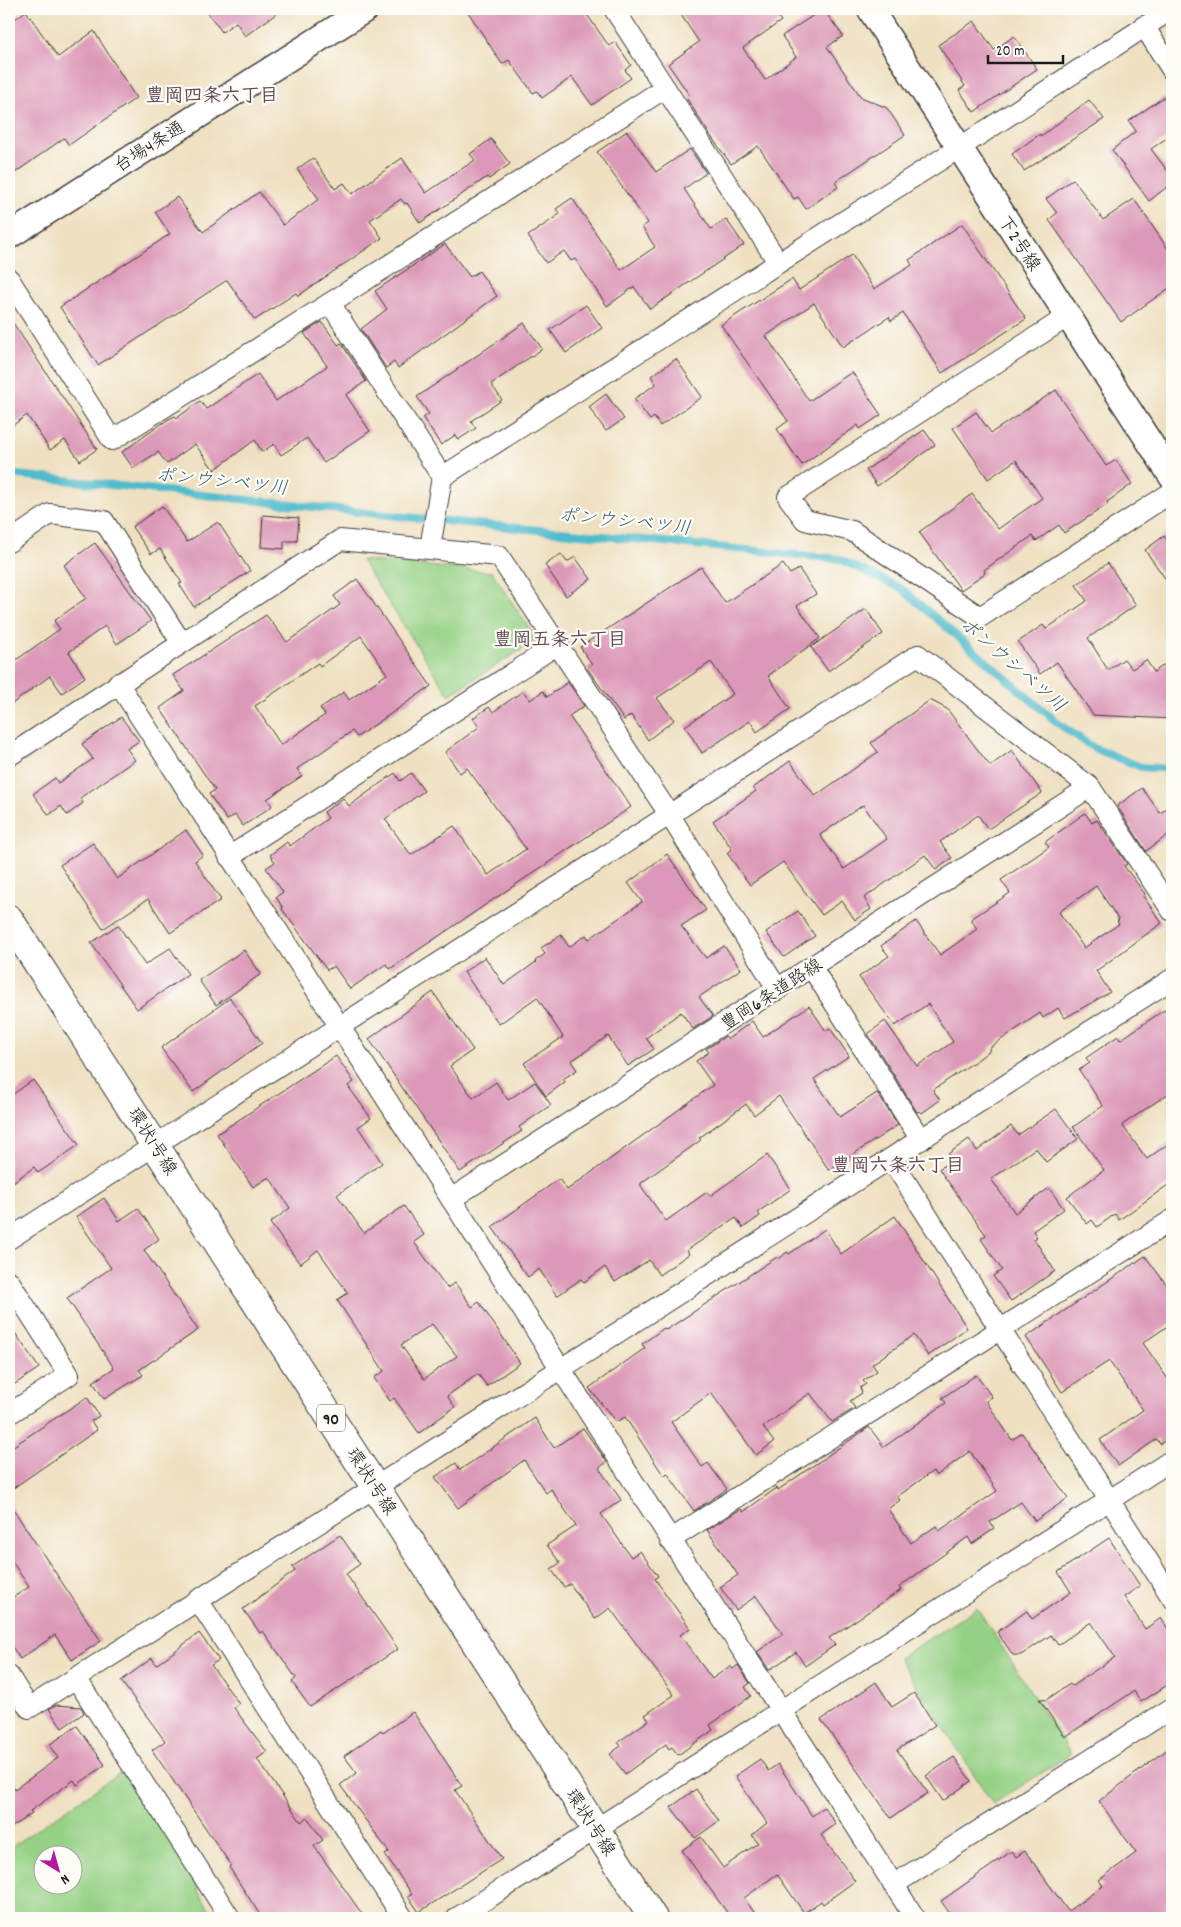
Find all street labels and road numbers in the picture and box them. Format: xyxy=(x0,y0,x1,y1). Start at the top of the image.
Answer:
street label: 台場4条通 xyxy=(110,116,191,180)
street label: 下2号線 xyxy=(991,212,1045,277)
street label: 豊岡6条道路線 xyxy=(717,954,828,1038)
street label: 環状1号線 xyxy=(120,1103,182,1181)
road number: 90 xyxy=(317,1405,345,1432)
street label: 環状1号線 xyxy=(339,1444,401,1521)
street label: 環状1号線 xyxy=(558,1785,620,1862)

